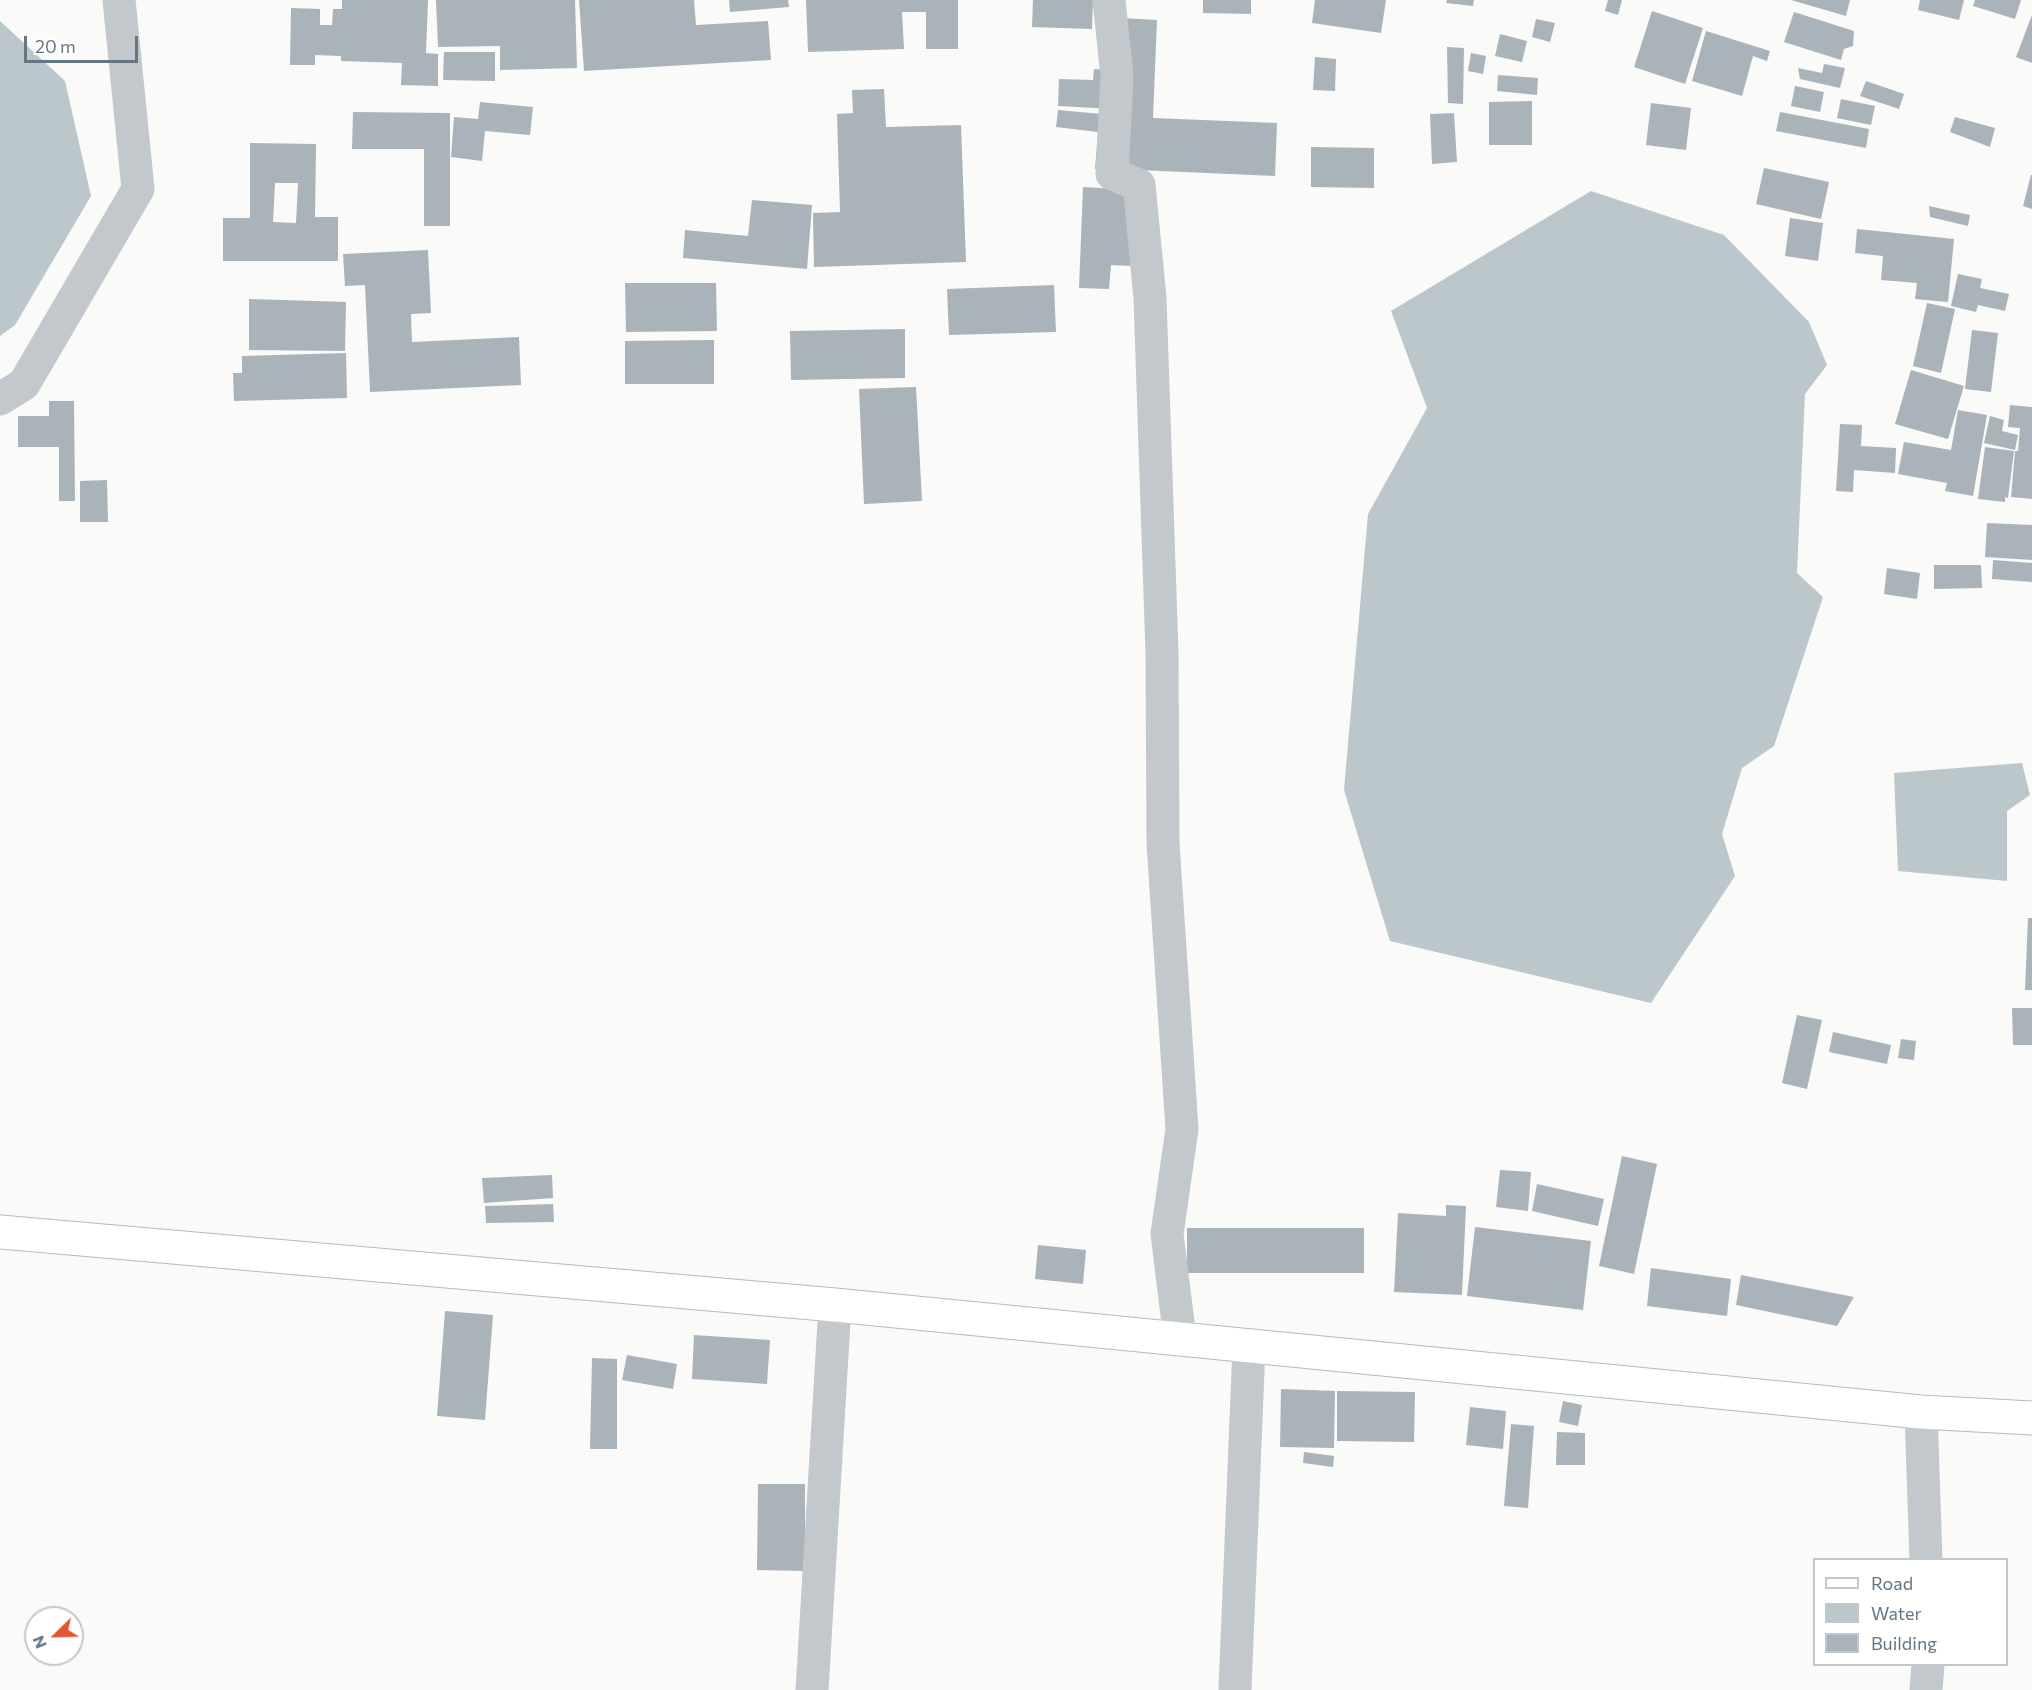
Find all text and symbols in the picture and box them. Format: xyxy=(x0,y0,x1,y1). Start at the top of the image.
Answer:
scale bar xyxy=(27,24,141,62)
text: 20 m xyxy=(35,35,76,57)
legend xyxy=(1813,1558,2008,1666)
text: Road xyxy=(1871,1572,1913,1594)
text: Water xyxy=(1871,1602,1922,1624)
north arrow xyxy=(24,1606,84,1666)
text: Building xyxy=(1871,1632,1937,1654)
text: N xyxy=(28,1633,50,1652)

